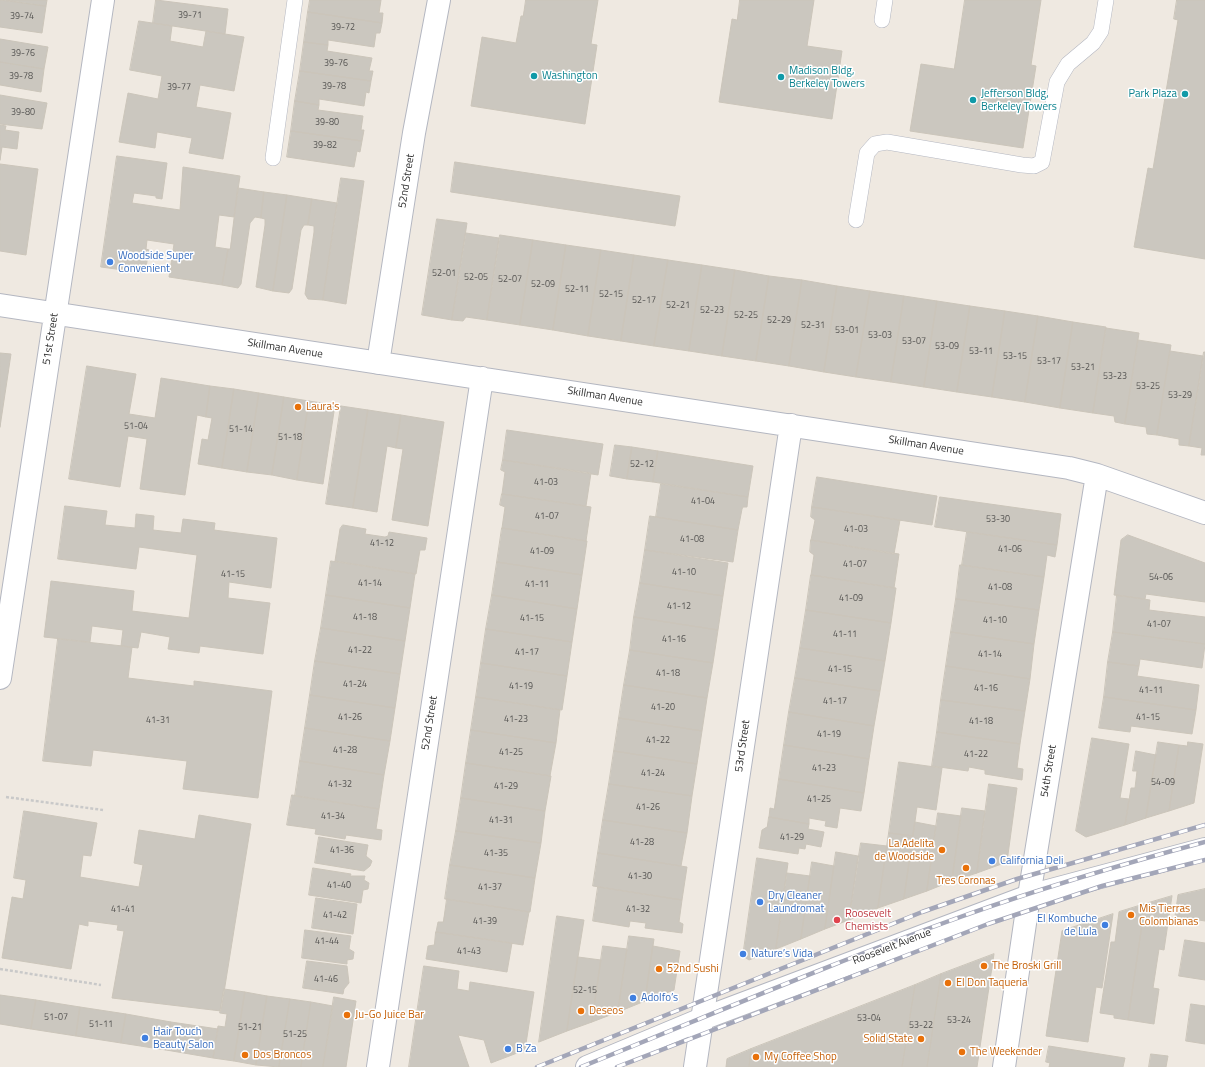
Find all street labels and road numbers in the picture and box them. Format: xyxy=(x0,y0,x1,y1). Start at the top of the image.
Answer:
street label: 52nd Street xyxy=(396,153,418,209)
street label: 51st Street xyxy=(40,312,62,366)
street label: Skillman Avenue xyxy=(246,337,324,361)
street label: Skillman Avenue xyxy=(566,385,644,409)
street label: Skillman Avenue xyxy=(887,434,965,458)
street label: 52nd Street xyxy=(419,695,441,751)
street label: 53rd Street xyxy=(733,719,753,773)
street label: 54th Street xyxy=(1038,744,1060,798)
street label: Roosevelt Avenue xyxy=(851,926,933,968)

